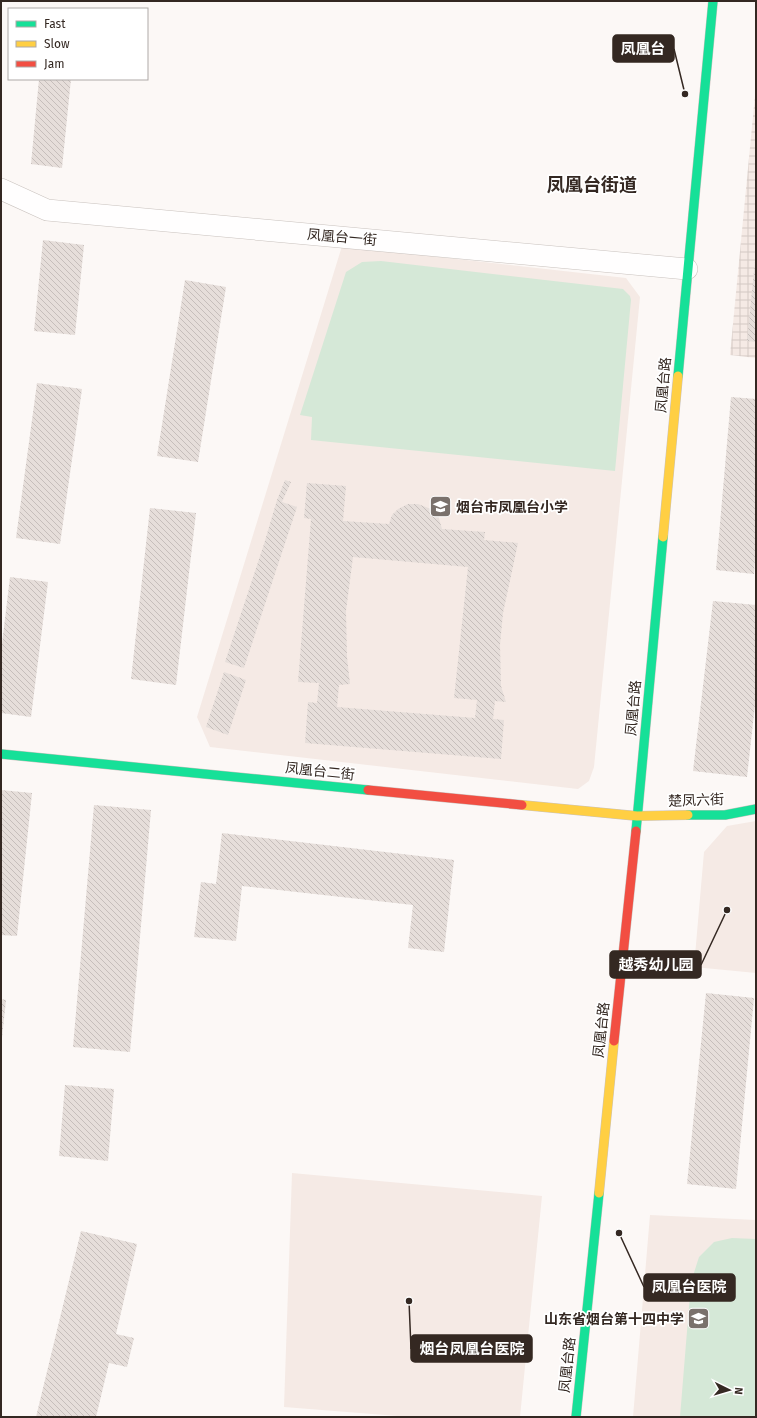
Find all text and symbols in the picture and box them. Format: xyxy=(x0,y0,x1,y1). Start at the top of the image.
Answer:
legend xyxy=(8,8,148,80)
text: Fast xyxy=(44,17,66,31)
callout: 凤凰台 xyxy=(613,35,674,62)
text: Slow xyxy=(44,37,70,51)
text: 凤凰台 xyxy=(620,40,666,58)
text: Jam xyxy=(44,57,64,71)
district label: 凤凰台街道 xyxy=(547,174,637,196)
street label: 凤凰台一街 xyxy=(306,226,378,249)
street label: 凤凰台路 xyxy=(653,356,674,414)
school or university icon: 烟台市凤凰台小学 xyxy=(427,494,453,520)
place label: 烟台市凤凰台小学 xyxy=(456,499,568,516)
street label: 凤凰台路 xyxy=(623,679,644,737)
street label: 凤凰台二街 xyxy=(284,759,356,784)
street label: 楚凤六街 xyxy=(668,791,724,810)
callout: 越秀幼儿园 xyxy=(610,951,701,978)
text: 越秀幼儿园 xyxy=(618,956,694,974)
street label: 凤凰台路 xyxy=(590,1001,613,1059)
callout: 凤凰台医院 xyxy=(644,1274,735,1301)
text: 凤凰台医院 xyxy=(651,1278,727,1296)
school or university icon: 山东省烟台第十四中学 xyxy=(686,1306,712,1332)
place label: 山东省烟台第十四中学 xyxy=(544,1311,684,1328)
callout: 烟台凤凰台医院 xyxy=(411,1335,532,1362)
street label: 凤凰台路 xyxy=(556,1336,579,1394)
text: 烟台凤凰台医院 xyxy=(419,1340,525,1358)
north arrow xyxy=(709,1370,749,1410)
text: N xyxy=(732,1387,745,1395)

